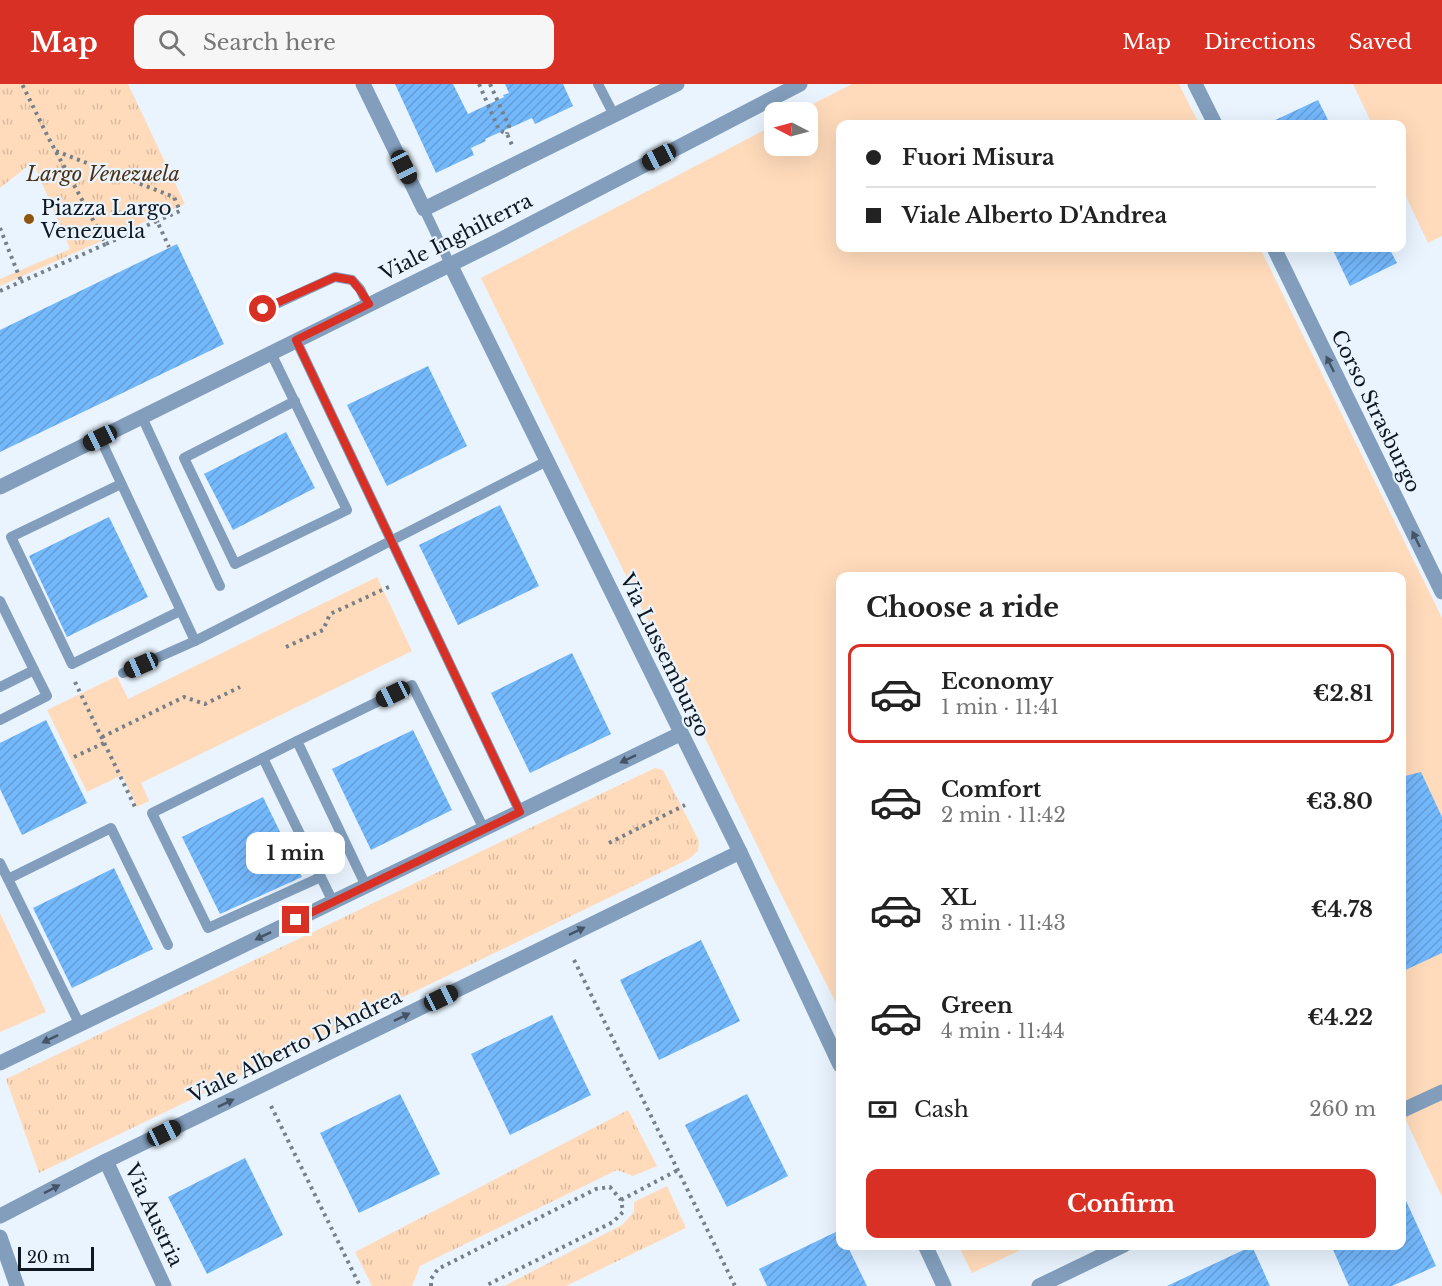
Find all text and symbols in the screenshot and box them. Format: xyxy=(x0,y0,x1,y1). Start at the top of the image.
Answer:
search box xyxy=(134,15,554,69)
text: Map xyxy=(30,25,98,60)
icon: search xyxy=(155,26,188,59)
text: Search here xyxy=(203,29,336,56)
text: Map xyxy=(1122,29,1171,55)
text: Directions xyxy=(1204,29,1316,55)
text: Saved xyxy=(1349,29,1412,55)
north arrow xyxy=(764,102,818,156)
map controls xyxy=(764,102,818,156)
car xyxy=(639,141,679,173)
text: Fuori Misura xyxy=(902,144,1055,171)
car xyxy=(388,147,420,187)
park label: Largo Venezuela xyxy=(25,162,180,186)
street label: Viale Inghilterra xyxy=(375,188,537,286)
place label: Piazza Largo Venezuela xyxy=(40,196,172,243)
text: Viale Alberto D'Andrea xyxy=(902,202,1167,229)
marker: Piazza Largo Venezuela xyxy=(22,212,36,226)
route start xyxy=(249,295,276,322)
street label: Corso Strasburgo xyxy=(1326,326,1426,496)
one-way arrow xyxy=(1326,356,1335,373)
car xyxy=(80,422,120,454)
one-way arrow xyxy=(1412,531,1421,548)
street label: Via Lussemburgo xyxy=(615,568,715,741)
text: Choose a ride xyxy=(866,591,1059,624)
car xyxy=(121,649,161,681)
icon: car xyxy=(869,667,923,721)
text: Economy xyxy=(941,668,1053,695)
car xyxy=(373,678,413,710)
text: €2.81 xyxy=(1313,680,1373,707)
text: 1 min · 11:41 xyxy=(941,695,1059,719)
one-way arrow xyxy=(619,755,636,764)
icon: car xyxy=(869,775,923,829)
text: Comfort xyxy=(941,776,1041,803)
text: €3.80 xyxy=(1306,788,1373,815)
text: 2 min · 11:42 xyxy=(941,803,1066,827)
callout: 1 min xyxy=(246,833,346,875)
text: 1 min xyxy=(267,841,324,865)
icon: car xyxy=(869,883,923,937)
text: XL xyxy=(941,884,976,911)
text: €4.78 xyxy=(1311,896,1373,923)
route end xyxy=(282,906,309,933)
text: 3 min · 11:43 xyxy=(941,911,1066,935)
one-way arrow xyxy=(568,927,585,936)
one-way arrow xyxy=(255,932,272,941)
car xyxy=(421,982,461,1014)
street label: Viale Alberto D'Andrea xyxy=(184,984,406,1108)
icon: car xyxy=(869,991,923,1045)
text: Green xyxy=(941,992,1013,1019)
text: €4.22 xyxy=(1307,1004,1373,1031)
one-way arrow xyxy=(393,1012,410,1022)
text: 4 min · 11:44 xyxy=(941,1019,1065,1043)
one-way arrow xyxy=(41,1035,58,1044)
icon: cash xyxy=(866,1093,899,1126)
text: Cash xyxy=(914,1096,969,1123)
text: 260 m xyxy=(1309,1097,1376,1121)
one-way arrow xyxy=(218,1098,235,1107)
car xyxy=(144,1117,184,1149)
street label: Via Austria xyxy=(119,1159,189,1271)
button: Confirm xyxy=(866,1169,1376,1238)
one-way arrow xyxy=(43,1184,60,1194)
scale bar xyxy=(18,1244,94,1272)
text: 20 m xyxy=(27,1247,70,1267)

